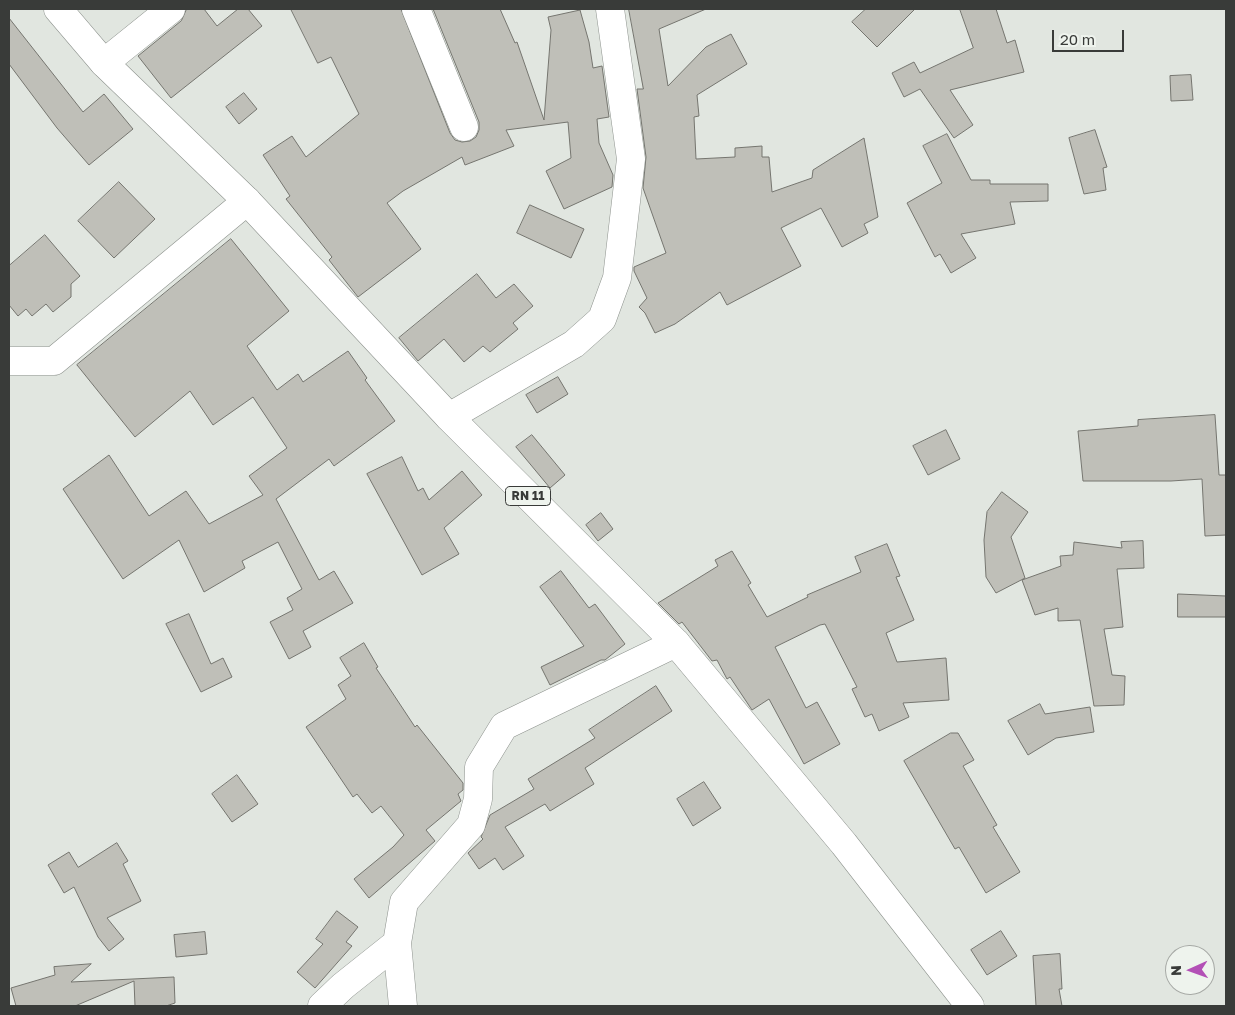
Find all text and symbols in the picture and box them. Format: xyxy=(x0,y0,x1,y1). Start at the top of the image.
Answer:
scale bar xyxy=(1055,20,1128,52)
text: 20 m xyxy=(1060,30,1095,48)
road number: RN 11 xyxy=(506,486,550,506)
north arrow xyxy=(1165,945,1215,995)
text: N xyxy=(1167,965,1184,976)

